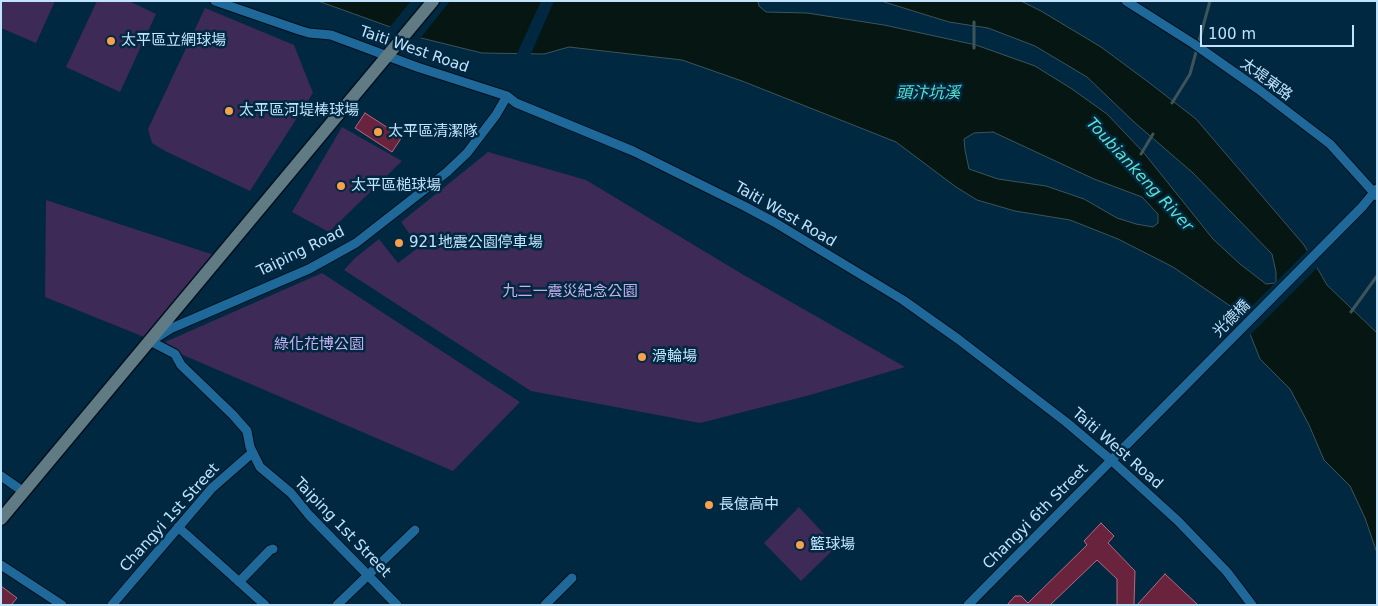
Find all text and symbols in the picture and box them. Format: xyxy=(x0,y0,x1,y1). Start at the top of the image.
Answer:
scale bar xyxy=(1203,15,1357,47)
street label: Taiti West Road xyxy=(357,23,471,77)
text: 100 m xyxy=(1208,25,1256,43)
place label: 太平區立網球場 xyxy=(121,32,226,50)
marker: 太平區立網球場 xyxy=(105,35,117,47)
street label: 太堤東路 xyxy=(1236,55,1296,105)
water label: 頭汴坑溪 xyxy=(896,84,960,104)
place label: 太平區河堤棒球場 xyxy=(239,102,359,120)
marker: 太平區河堤棒球場 xyxy=(223,105,235,117)
water label: Toubiankeng River xyxy=(1081,114,1197,236)
place label: 太平區清潔隊 xyxy=(388,123,478,141)
marker: 太平區清潔隊 xyxy=(372,126,384,138)
place label: 太平區槌球場 xyxy=(351,177,441,195)
street label: Taiti West Road xyxy=(731,179,839,251)
marker: 太平區槌球場 xyxy=(335,180,347,192)
street label: Taiping Road xyxy=(254,223,348,281)
place label: 921地震公園停車場 xyxy=(409,234,543,252)
marker: 921地震公園停車場 xyxy=(393,237,405,249)
park label: 九二一震災紀念公園 xyxy=(503,283,637,301)
street label: 光德橋 xyxy=(1210,297,1254,341)
park label: 綠化花博公園 xyxy=(274,336,364,354)
place label: 滑輪場 xyxy=(652,348,697,366)
marker: 滑輪場 xyxy=(636,351,648,363)
street label: Taiti West Road xyxy=(1068,405,1166,493)
street label: Changyi 1st Street xyxy=(117,460,223,576)
street label: Changyi 6th Street xyxy=(980,461,1092,573)
street label: Taiping 1st Street xyxy=(290,475,394,581)
place label: 長億高中 xyxy=(719,496,779,514)
marker: 長億高中 xyxy=(703,499,715,511)
place label: 籃球場 xyxy=(810,536,855,554)
marker: 籃球場 xyxy=(794,539,806,551)

